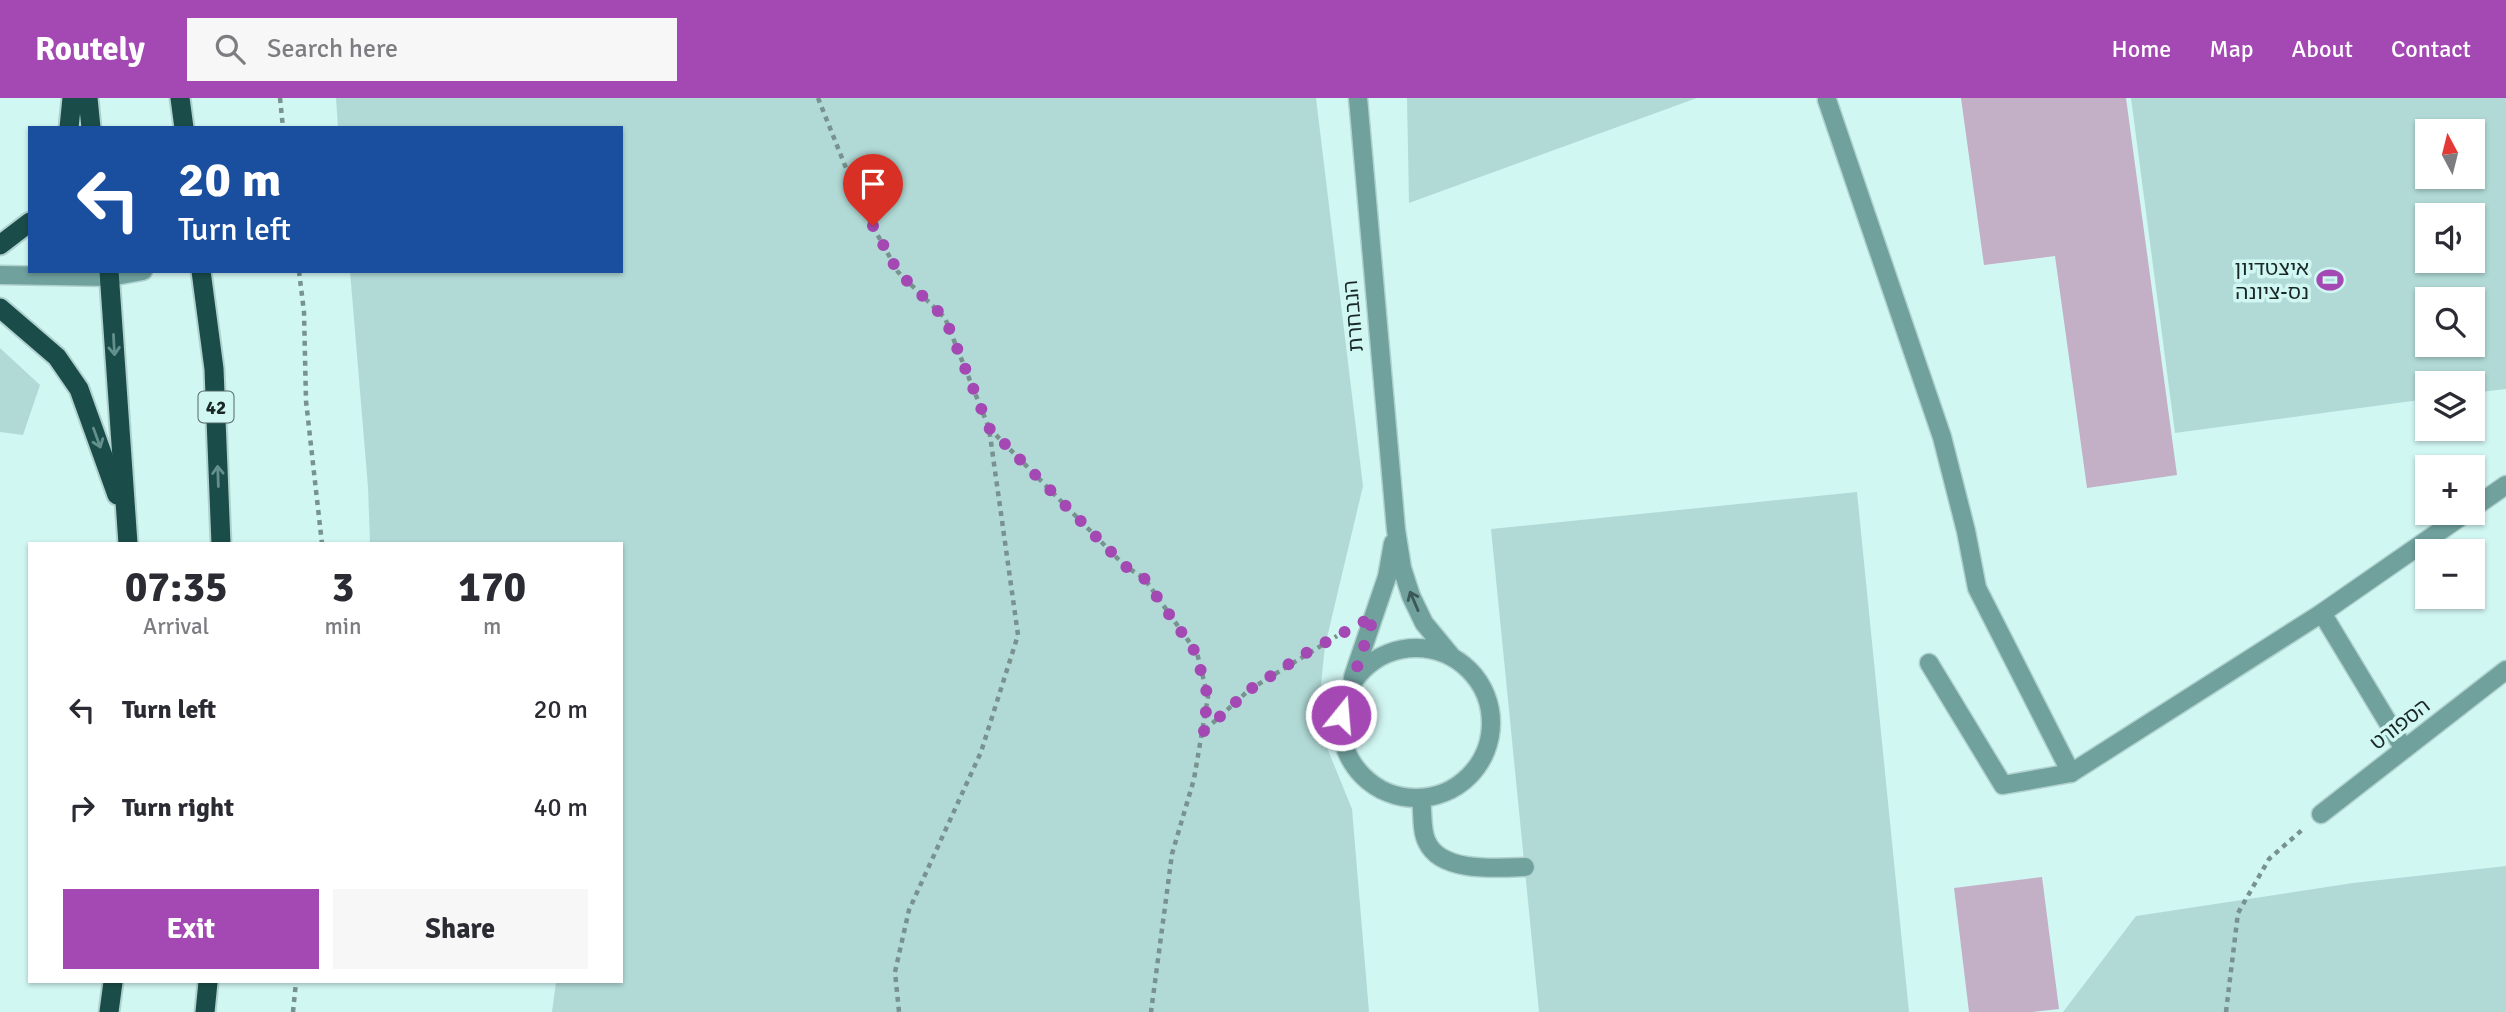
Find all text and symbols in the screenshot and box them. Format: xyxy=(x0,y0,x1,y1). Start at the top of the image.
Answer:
search box xyxy=(187,18,677,81)
text: Routely xyxy=(35,29,145,70)
icon: search xyxy=(211,30,249,68)
text: Search here xyxy=(267,33,398,65)
text: Home xyxy=(2111,34,2171,64)
text: Map xyxy=(2209,34,2254,64)
text: About xyxy=(2292,34,2353,64)
text: Contact xyxy=(2391,34,2471,64)
north arrow xyxy=(2415,119,2485,189)
map controls xyxy=(2415,119,2485,609)
text: 20 m xyxy=(178,150,281,210)
icon: left xyxy=(63,154,154,245)
pin xyxy=(843,154,903,226)
icon: arrive xyxy=(854,165,892,203)
button: sound xyxy=(2415,203,2485,273)
text: Turn left xyxy=(178,210,291,249)
place label: איצטדיון נס-ציונה xyxy=(2234,255,2309,305)
sports icon: איצטדיון נס-ציונה xyxy=(2315,265,2345,295)
street label: הנבחרת xyxy=(1337,279,1369,353)
button: search xyxy=(2415,287,2485,357)
one-way arrow xyxy=(107,334,120,357)
button: layers xyxy=(2415,371,2485,441)
road number: 42 xyxy=(198,392,234,422)
one-way arrow xyxy=(92,427,104,449)
button: + xyxy=(2415,455,2485,525)
one-way arrow xyxy=(212,465,225,488)
button: − xyxy=(2415,539,2485,609)
text: 07:35 xyxy=(125,562,228,613)
text: 3 xyxy=(332,562,354,613)
text: 170 xyxy=(458,562,526,613)
one-way arrow xyxy=(1407,590,1420,612)
text: Arrival xyxy=(143,612,209,641)
text: min xyxy=(324,612,362,641)
text: m xyxy=(483,612,501,641)
position arrow xyxy=(1304,678,1378,752)
icon: left xyxy=(63,691,101,729)
street label: הספורט xyxy=(2365,693,2435,755)
text: Turn left xyxy=(122,694,216,726)
text: 20 m xyxy=(533,694,588,726)
icon: right xyxy=(63,789,101,827)
text: Turn right xyxy=(122,792,234,824)
text: 40 m xyxy=(533,792,588,824)
button: Exit xyxy=(63,889,319,969)
button: Share xyxy=(333,889,588,969)

